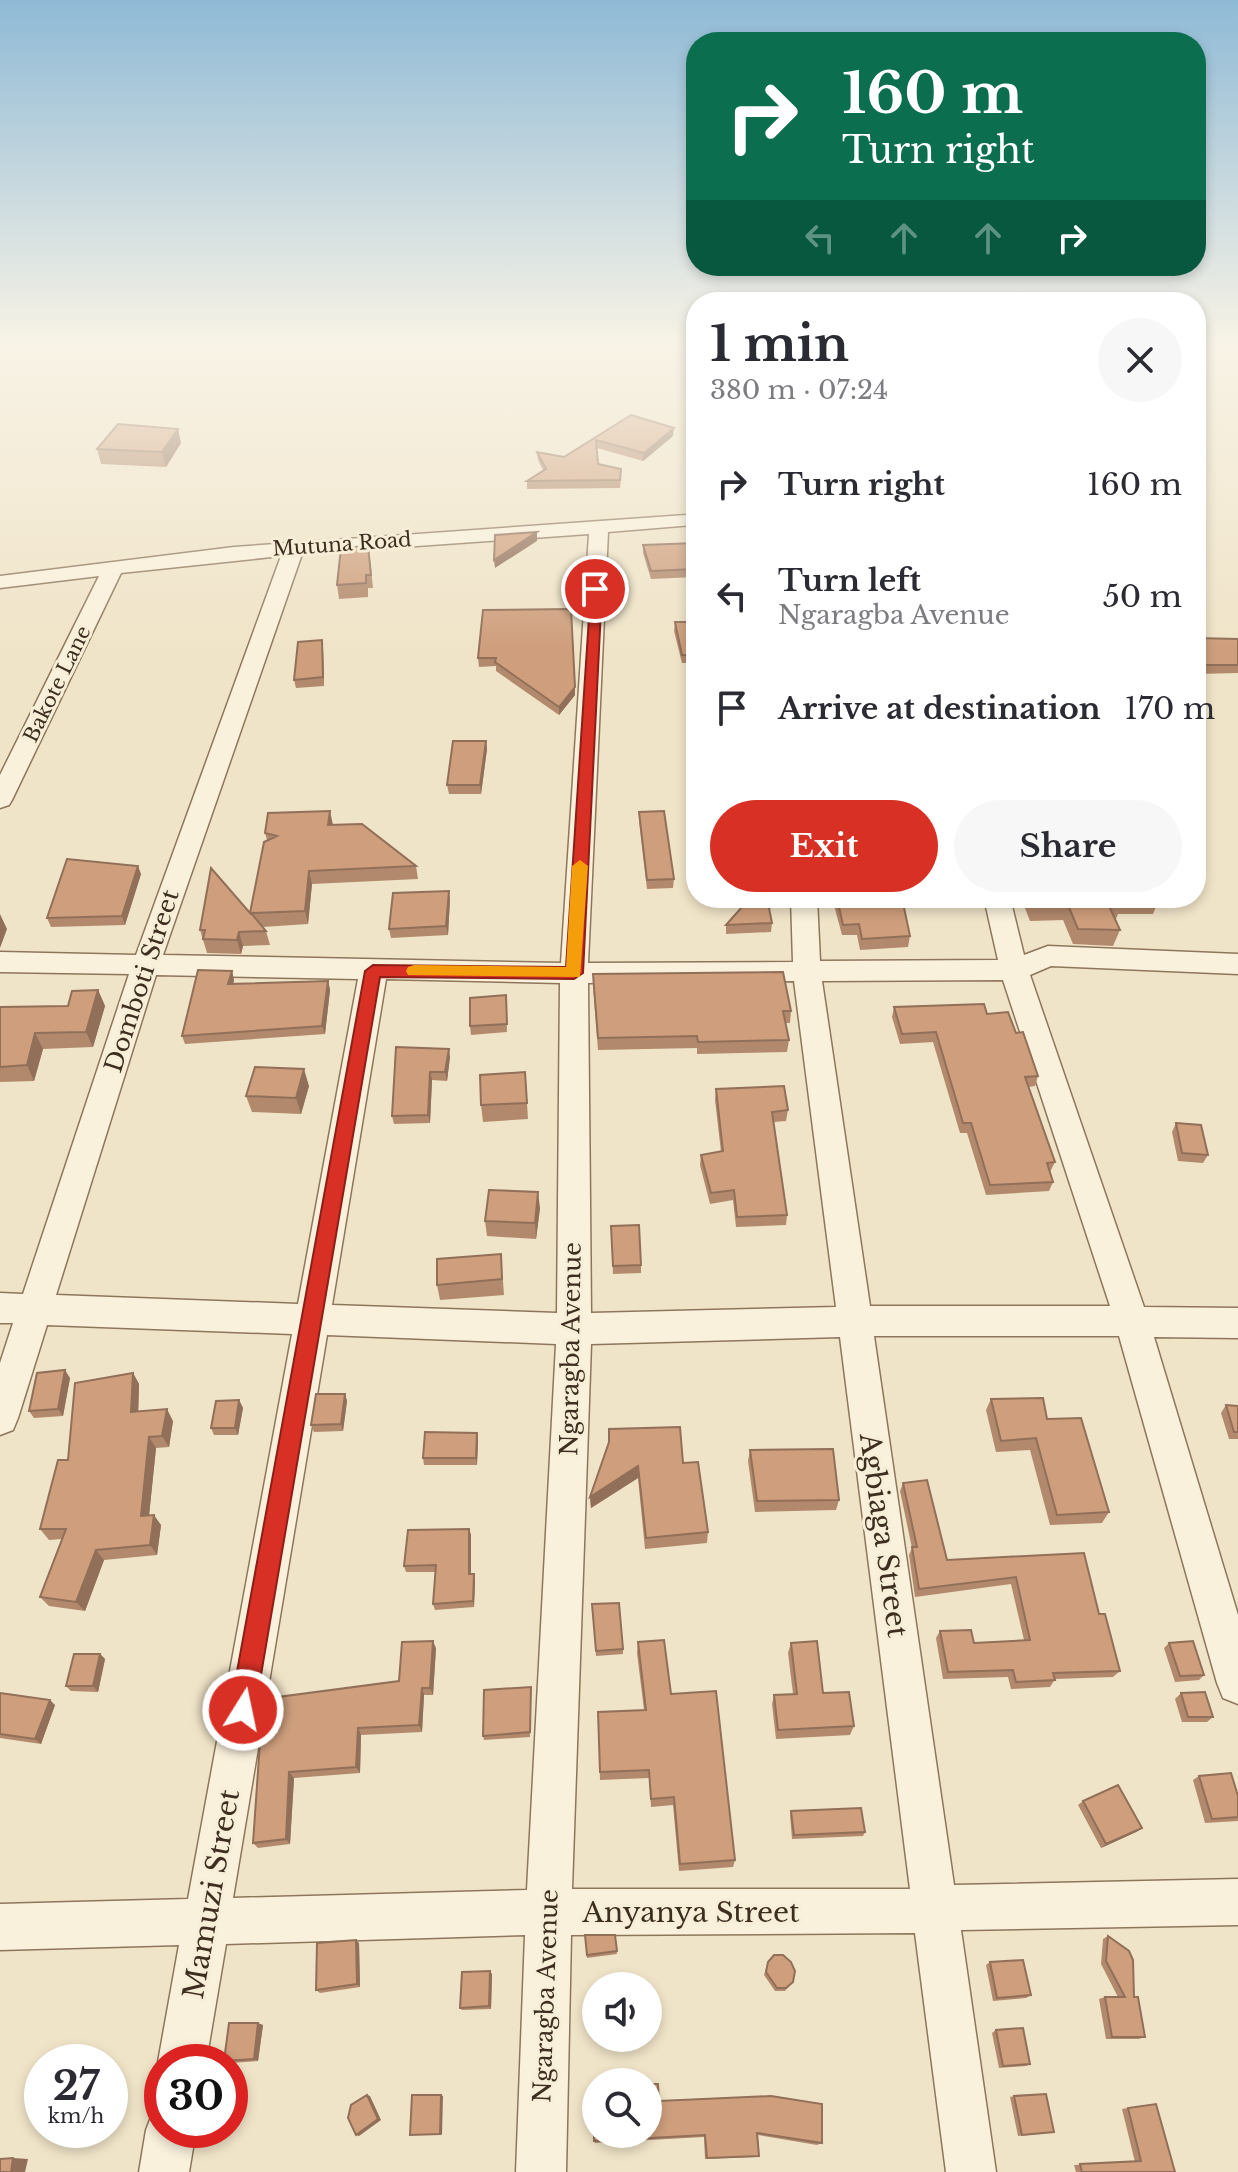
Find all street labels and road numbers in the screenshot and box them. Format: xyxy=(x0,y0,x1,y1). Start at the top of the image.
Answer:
street label: Mutuna Road xyxy=(272,527,412,561)
street label: Bakote Lane xyxy=(18,622,96,746)
street label: Domboti Street xyxy=(98,886,185,1076)
street label: Ngaragba Avenue xyxy=(554,1242,587,1456)
street label: Agbiaga Street xyxy=(852,1430,915,1640)
street label: Mamuzi Street xyxy=(176,1786,247,2002)
street label: Ngaragba Avenue xyxy=(527,1889,564,2103)
street label: Anyanya Street xyxy=(581,1895,800,1930)

